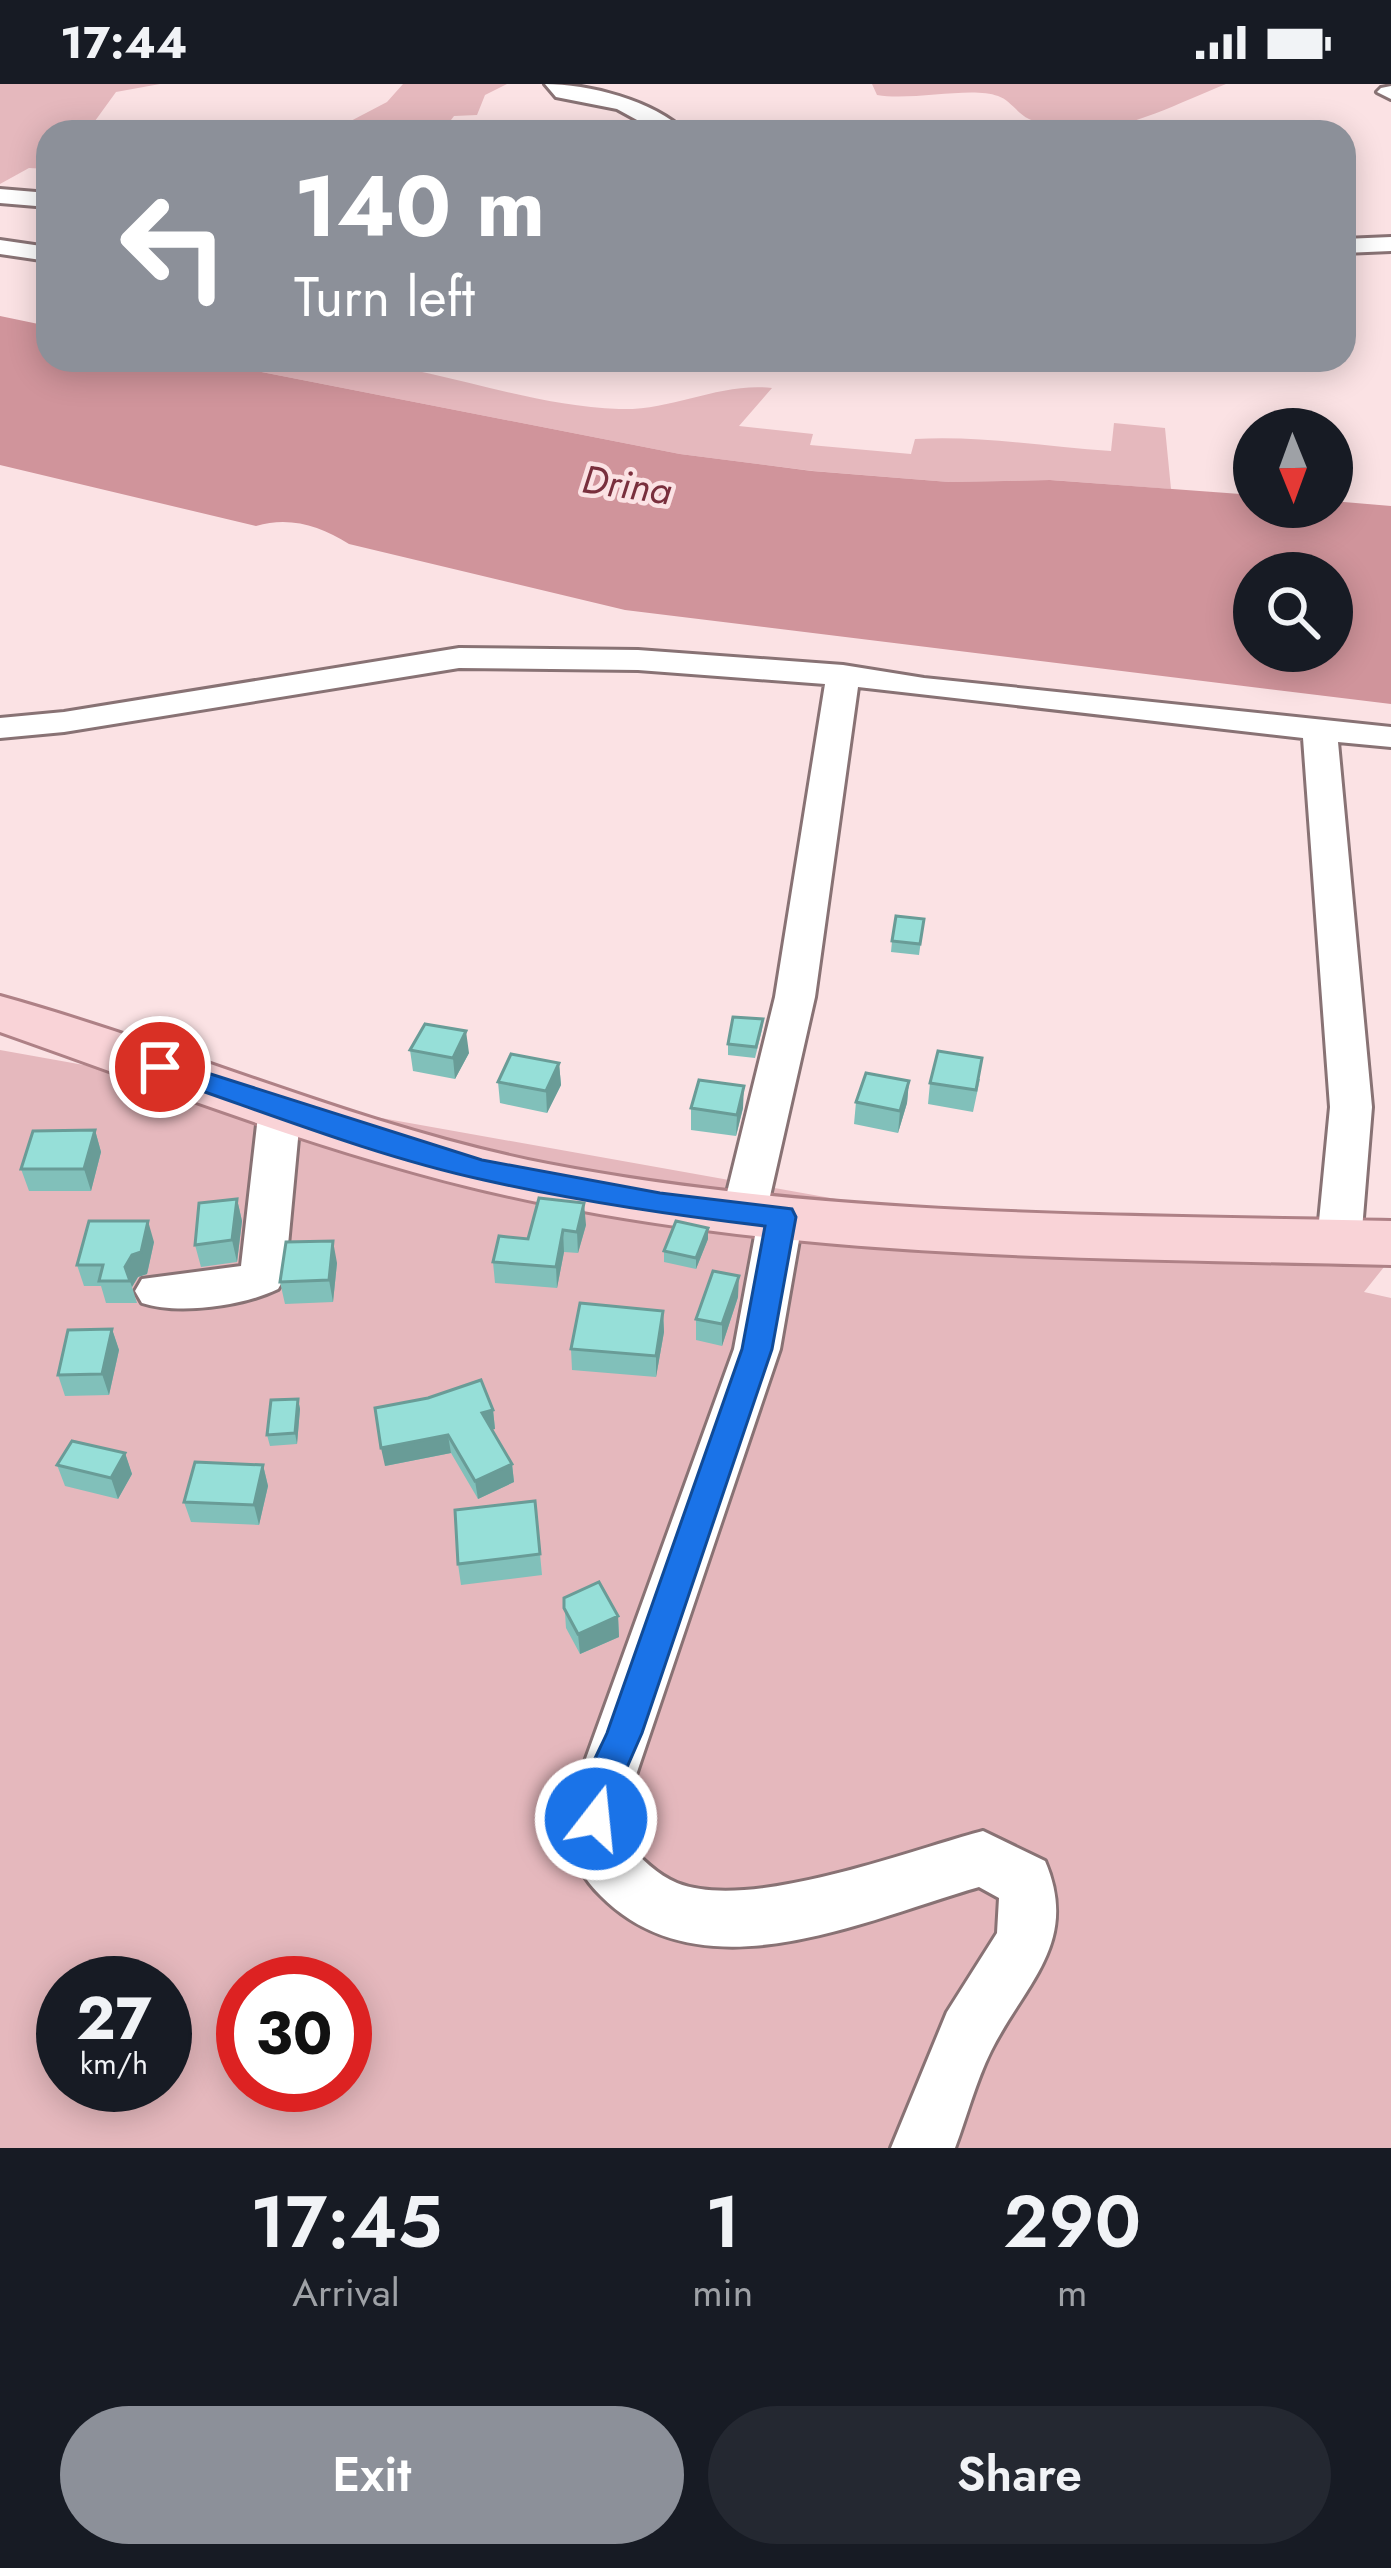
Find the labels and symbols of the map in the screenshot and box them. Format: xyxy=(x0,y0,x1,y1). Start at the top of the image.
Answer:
north arrow xyxy=(1233,408,1353,528)
water label: Drina xyxy=(578,451,676,520)
pin xyxy=(109,1016,211,1118)
position arrow xyxy=(533,1756,659,1882)
speed limit sign: 30 xyxy=(216,1956,372,2112)

